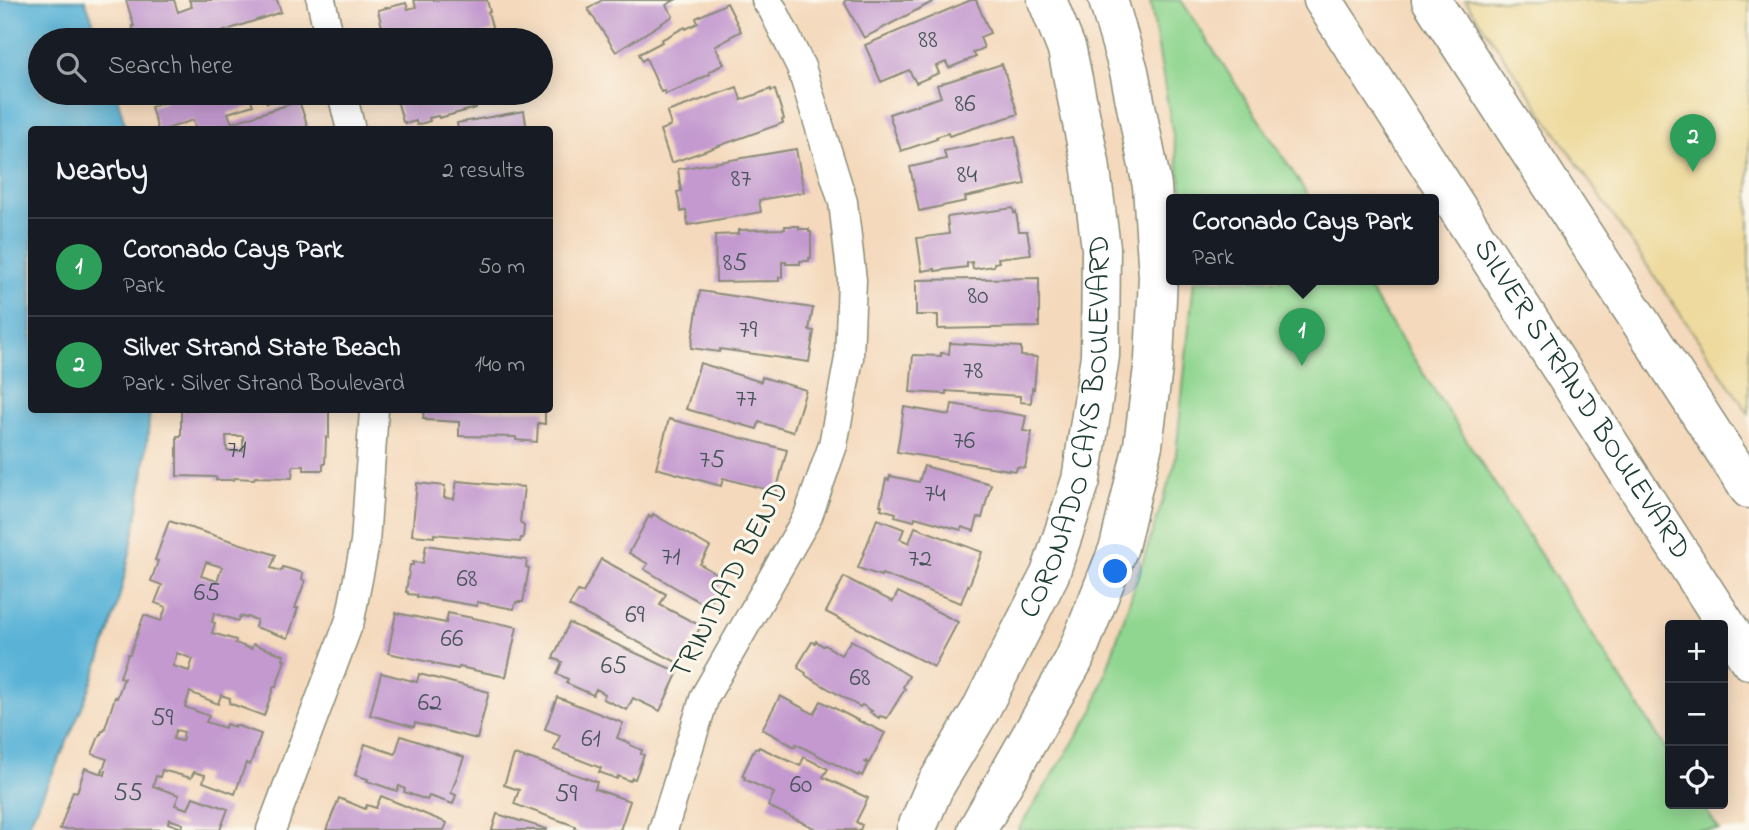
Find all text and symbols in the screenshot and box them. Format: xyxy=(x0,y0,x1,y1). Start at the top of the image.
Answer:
house number: 88 xyxy=(918,22,938,60)
search box xyxy=(28,28,553,105)
icon: search xyxy=(52,48,90,86)
text: Search here xyxy=(108,48,233,86)
house number: 86 xyxy=(954,86,976,124)
pin: 2 xyxy=(1670,114,1716,172)
text: Nearby xyxy=(56,150,148,194)
text: 2 results xyxy=(442,155,525,188)
house number: 84 xyxy=(957,157,978,195)
house number: 87 xyxy=(731,161,752,199)
popup xyxy=(1166,194,1439,285)
text: Coronado Cays Park xyxy=(1192,204,1413,242)
street label: SILVER STRAND BOULEVARD xyxy=(1461,231,1701,569)
text: Coronado Cays Park xyxy=(123,232,343,270)
street label: CORONADO CAYS BOULEVARD xyxy=(1009,232,1124,627)
text: Park xyxy=(1192,242,1234,275)
house number: 85 xyxy=(723,245,747,283)
text: 1 xyxy=(75,251,83,284)
text: 50 m xyxy=(478,251,525,284)
text: Park xyxy=(123,270,165,303)
house number: 80 xyxy=(968,278,988,316)
pin: 1 xyxy=(1279,308,1325,366)
house number: 79 xyxy=(739,312,757,350)
text: Silver Strand State Beach xyxy=(123,330,401,368)
text: 2 xyxy=(73,349,85,382)
text: 140 m xyxy=(475,349,525,382)
house number: 78 xyxy=(963,353,983,391)
text: Park · Silver Strand Boulevard xyxy=(123,368,405,401)
house number: 77 xyxy=(735,381,757,419)
house number: 76 xyxy=(953,423,975,461)
house number: 71 xyxy=(228,432,246,470)
house number: 75 xyxy=(699,442,725,480)
street label: TRINIDAD BEND xyxy=(660,474,802,688)
house number: 74 xyxy=(924,476,946,514)
house number: 71 xyxy=(662,539,680,577)
house number: 72 xyxy=(908,541,932,579)
your location xyxy=(1098,554,1132,588)
house number: 68 xyxy=(456,561,478,599)
house number: 65 xyxy=(194,575,220,613)
house number: 69 xyxy=(625,597,645,635)
map controls xyxy=(1665,620,1728,809)
button: + xyxy=(1665,620,1728,683)
house number: 66 xyxy=(441,621,463,659)
house number: 65 xyxy=(601,648,627,686)
house number: 68 xyxy=(849,660,871,698)
button: − xyxy=(1665,683,1728,746)
house number: 62 xyxy=(418,685,442,723)
house number: 59 xyxy=(151,700,174,738)
house number: 61 xyxy=(581,721,601,759)
button: locate xyxy=(1665,746,1728,809)
house number: 60 xyxy=(790,767,812,805)
house number: 55 xyxy=(113,775,143,813)
house number: 59 xyxy=(555,776,578,814)

